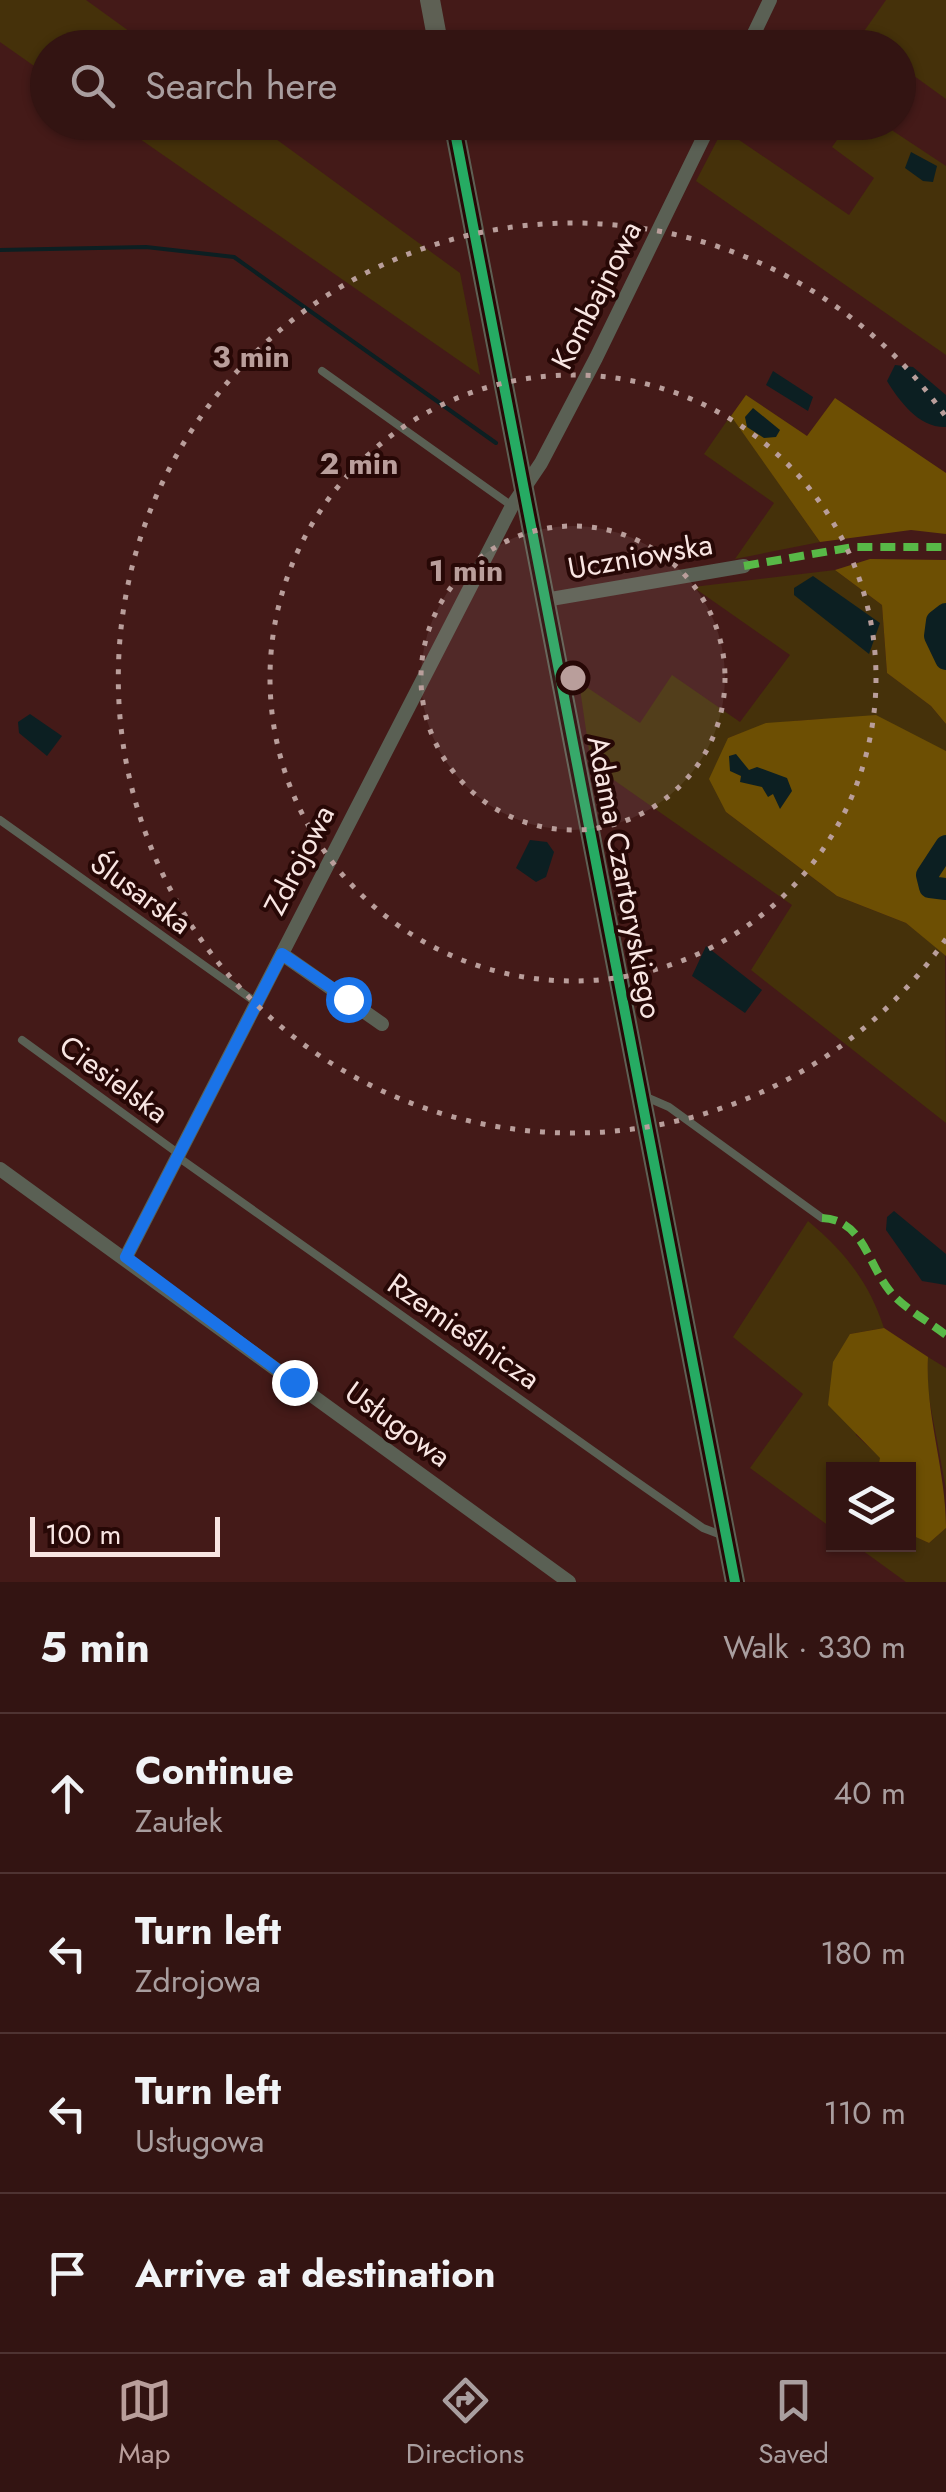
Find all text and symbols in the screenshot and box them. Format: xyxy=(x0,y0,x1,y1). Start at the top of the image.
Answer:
search box xyxy=(30,30,916,140)
icon: search xyxy=(65,58,120,113)
text: Search here xyxy=(145,58,337,113)
street label: Kombajnowa xyxy=(540,213,652,377)
text: 3 min xyxy=(212,335,290,378)
text: 2 min xyxy=(320,442,398,485)
street label: Uczniowska xyxy=(564,522,716,590)
text: 1 min xyxy=(429,549,503,592)
centre of rings xyxy=(555,660,591,696)
street label: Adama Czartoryskiego xyxy=(576,732,674,1022)
street label: Zdrojowa xyxy=(253,798,345,922)
street label: Ślusarska xyxy=(82,842,200,944)
route start xyxy=(326,977,372,1023)
street label: Ciesielska xyxy=(50,1025,178,1133)
street label: Rzemieślnicza xyxy=(379,1263,549,1399)
route end xyxy=(272,1360,318,1406)
street label: Usługowa xyxy=(336,1371,460,1477)
map controls xyxy=(826,1462,916,1552)
button: layers xyxy=(826,1462,916,1552)
scale bar xyxy=(30,1512,220,1556)
text: 100 m xyxy=(45,1514,121,1555)
text: 5 min xyxy=(40,1617,150,1678)
text: Walk · 330 m xyxy=(723,1624,906,1670)
text: Continue xyxy=(135,1743,294,1798)
icon: ahead xyxy=(40,1766,95,1821)
text: 40 m xyxy=(834,1770,906,1816)
text: Zaułek xyxy=(135,1798,223,1844)
text: Turn left xyxy=(135,1903,281,1958)
icon: left xyxy=(40,1926,95,1981)
text: 180 m xyxy=(820,1930,906,1976)
text: Zdrojowa xyxy=(135,1958,261,2004)
text: Turn left xyxy=(135,2063,281,2118)
icon: left xyxy=(40,2086,95,2141)
text: 110 m xyxy=(823,2090,906,2136)
text: Usługowa xyxy=(135,2118,264,2164)
icon: arrive xyxy=(40,2246,95,2301)
text: Arrive at destination xyxy=(135,2246,496,2301)
tab: Map xyxy=(117,2373,172,2474)
tab: Directions xyxy=(406,2373,524,2474)
tab: Saved xyxy=(758,2373,829,2474)

